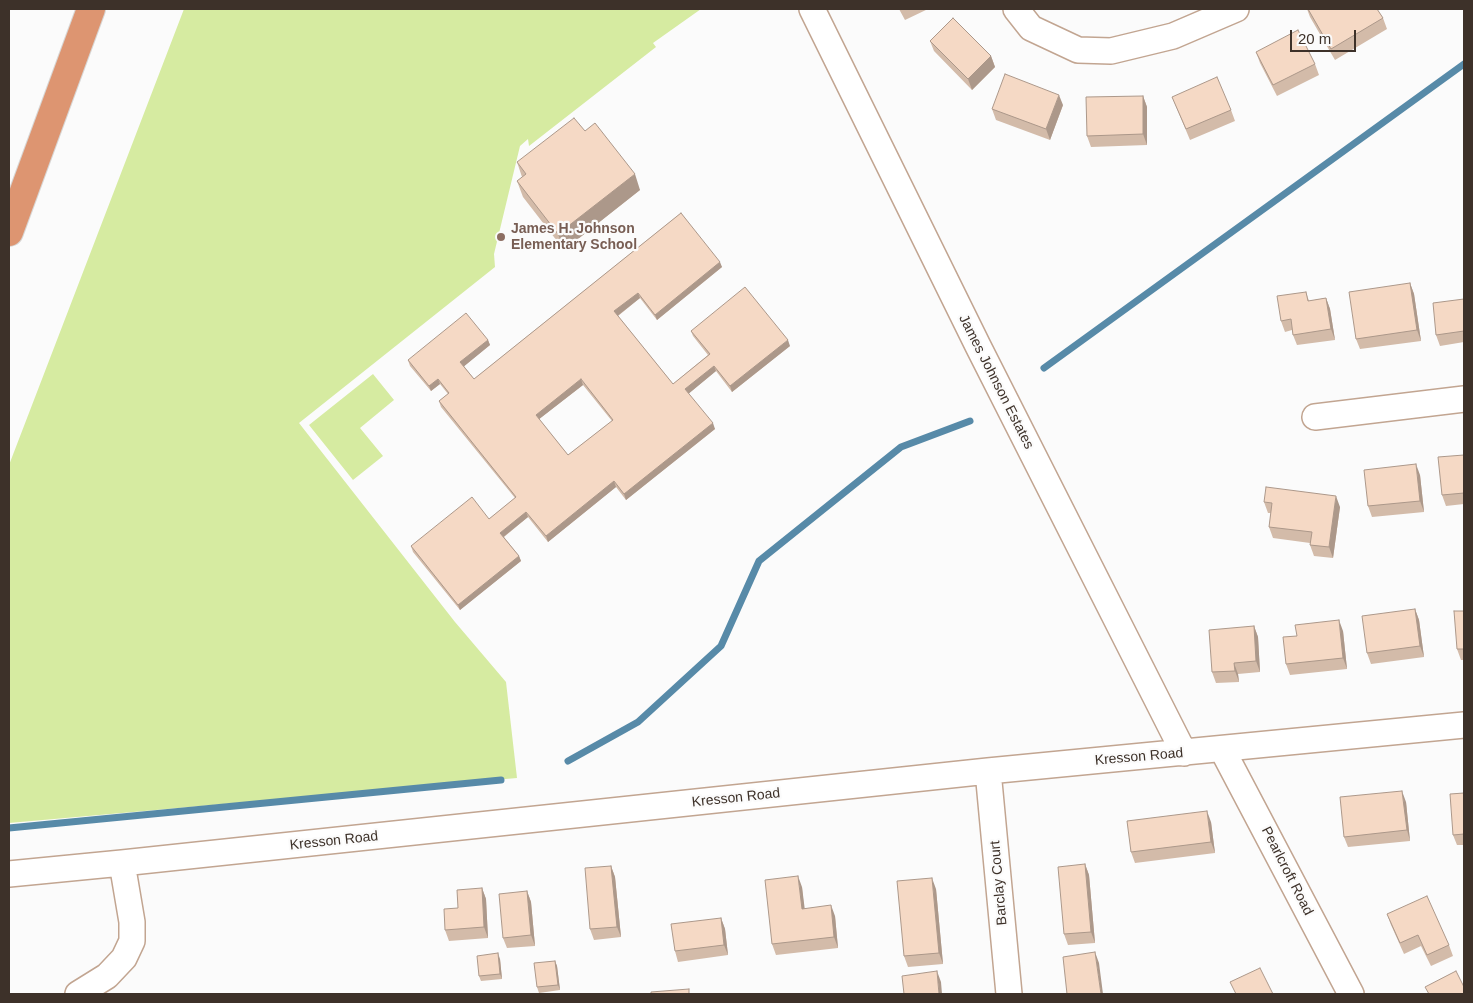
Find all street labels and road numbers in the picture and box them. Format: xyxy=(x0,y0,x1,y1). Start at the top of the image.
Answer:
street label: James Johnson Estates xyxy=(955,312,1037,452)
street label: Kresson Road xyxy=(1094,745,1184,769)
street label: Kresson Road xyxy=(691,785,781,811)
street label: Pearlcroft Road xyxy=(1257,824,1317,918)
street label: Kresson Road xyxy=(289,828,379,854)
street label: Barclay Court xyxy=(987,840,1011,926)

